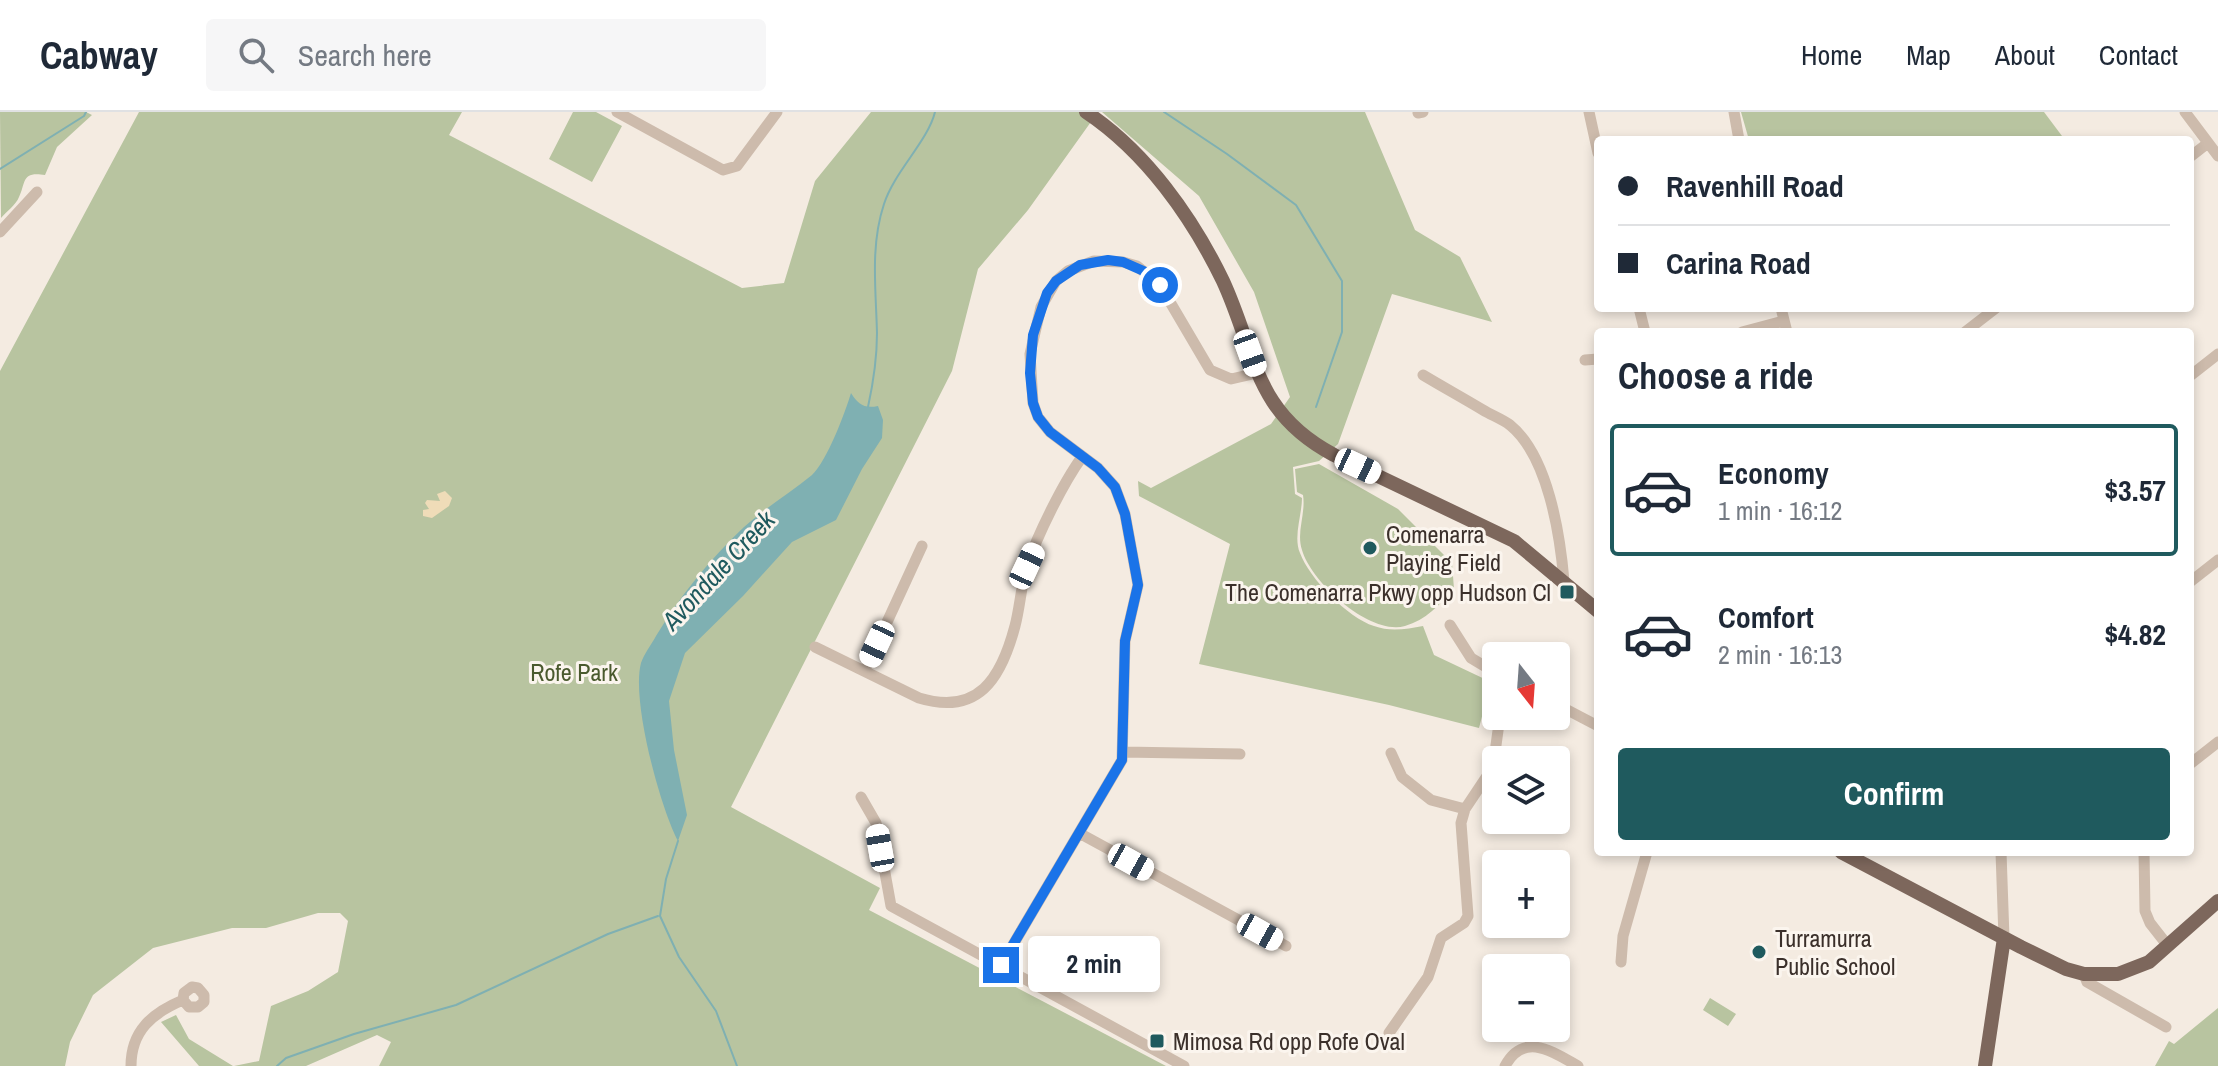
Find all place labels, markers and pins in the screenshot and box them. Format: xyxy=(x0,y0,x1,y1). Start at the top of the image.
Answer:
place label: Comenarra Playing Field xyxy=(1386,518,1501,578)
marker: Comenarra Playing Field xyxy=(1361,539,1379,557)
place label: The Comenarra Pkwy opp Hudson Cl xyxy=(1225,576,1551,608)
marker: The Comenarra Pkwy opp Hudson Cl xyxy=(1558,583,1576,601)
place label: Turramurra Public School xyxy=(1775,922,1895,982)
marker: Turramurra Public School xyxy=(1750,943,1768,961)
place label: Mimosa Rd opp Rofe Oval xyxy=(1173,1025,1405,1057)
marker: Mimosa Rd opp Rofe Oval xyxy=(1148,1032,1166,1050)

